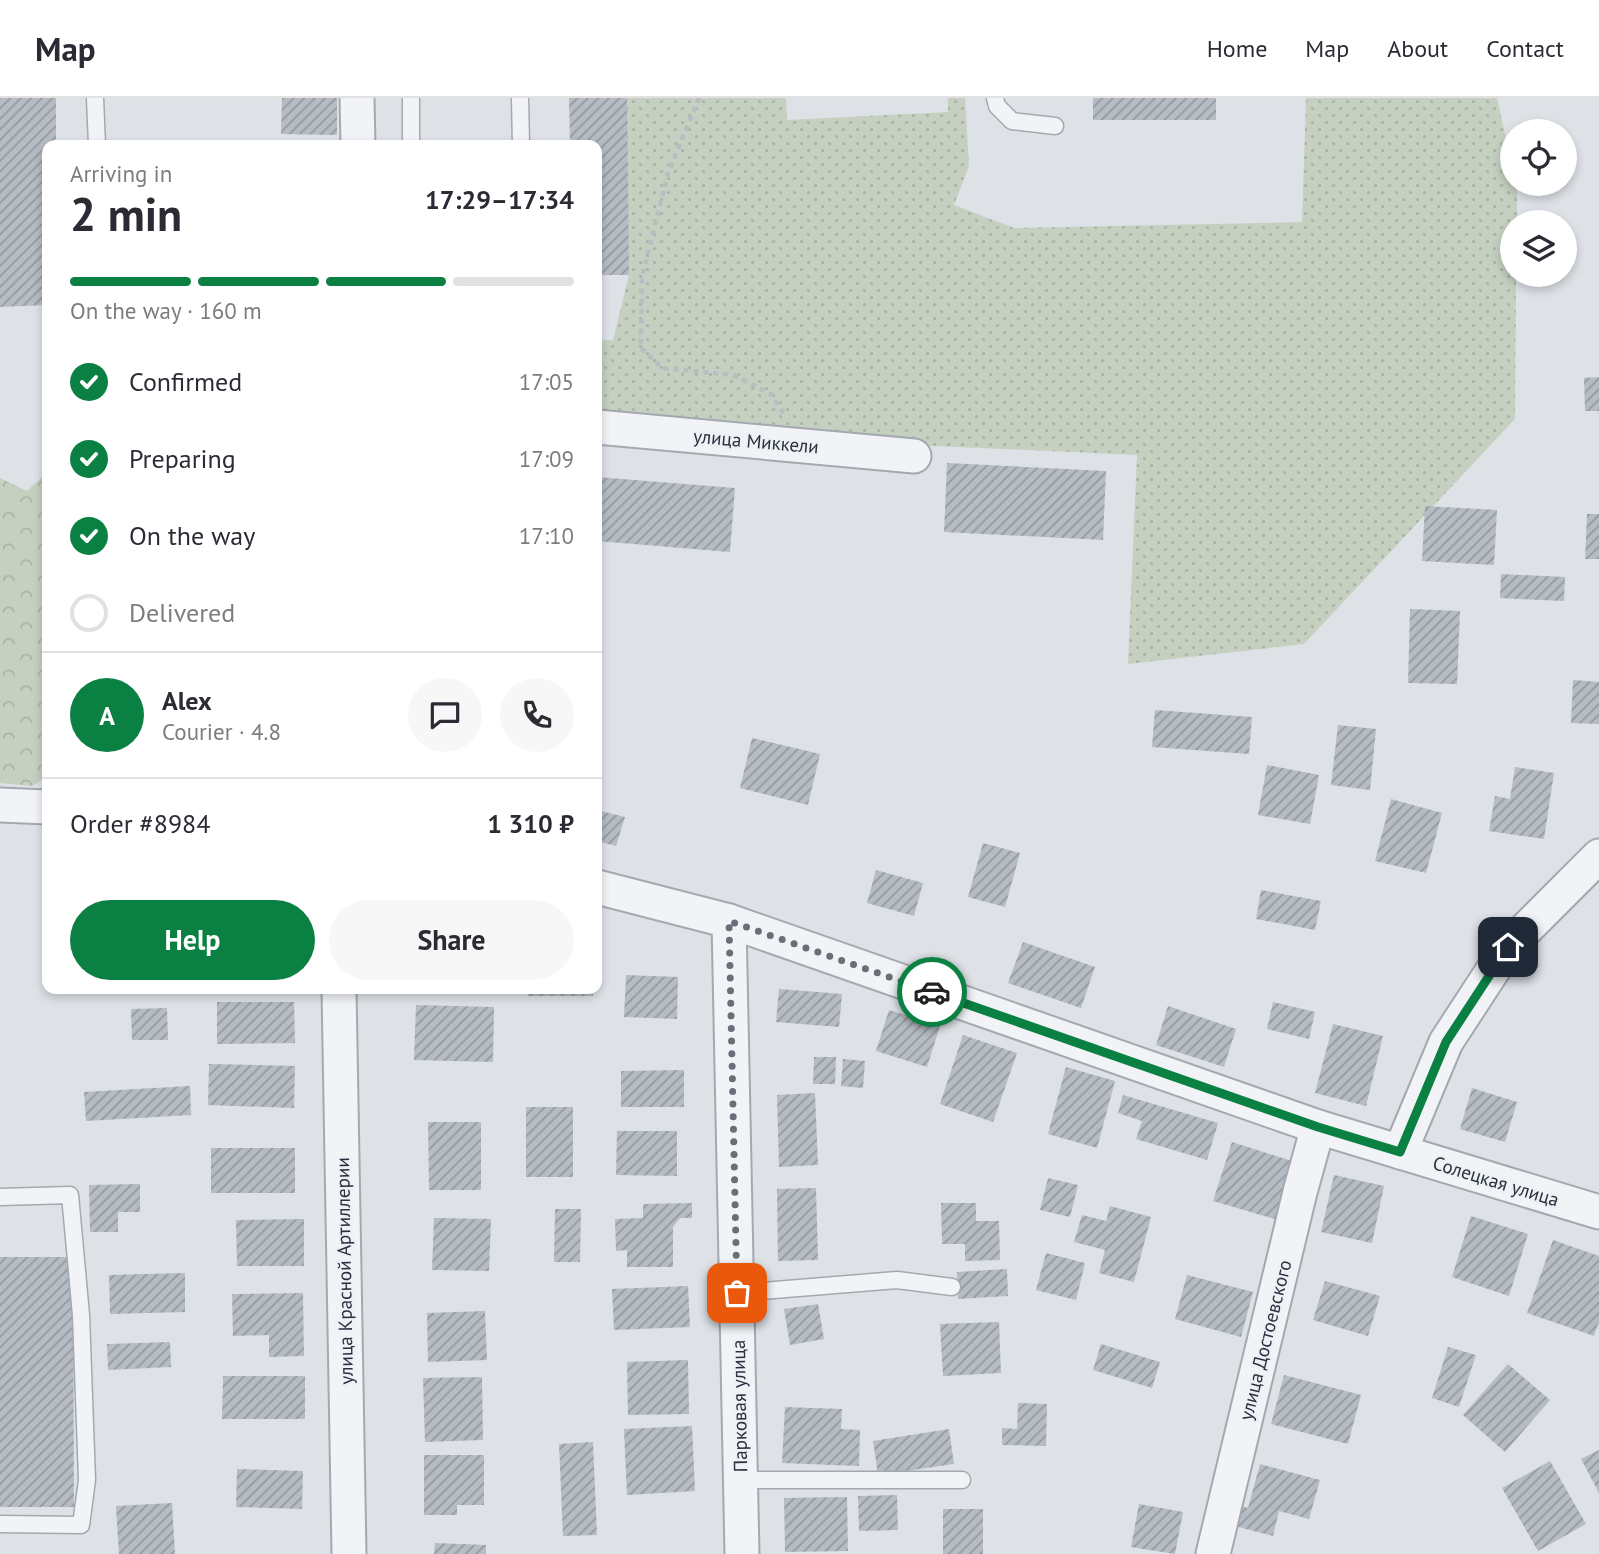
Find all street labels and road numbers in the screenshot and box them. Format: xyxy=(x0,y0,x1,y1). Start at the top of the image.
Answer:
street label: улица Миккели xyxy=(692,424,820,458)
street label: Солецкая улица xyxy=(1430,1150,1562,1212)
street label: улица Красной Артиллерии xyxy=(330,1157,358,1385)
street label: улица Достоевского xyxy=(1233,1257,1297,1423)
street label: Парковая улица xyxy=(726,1339,752,1473)

